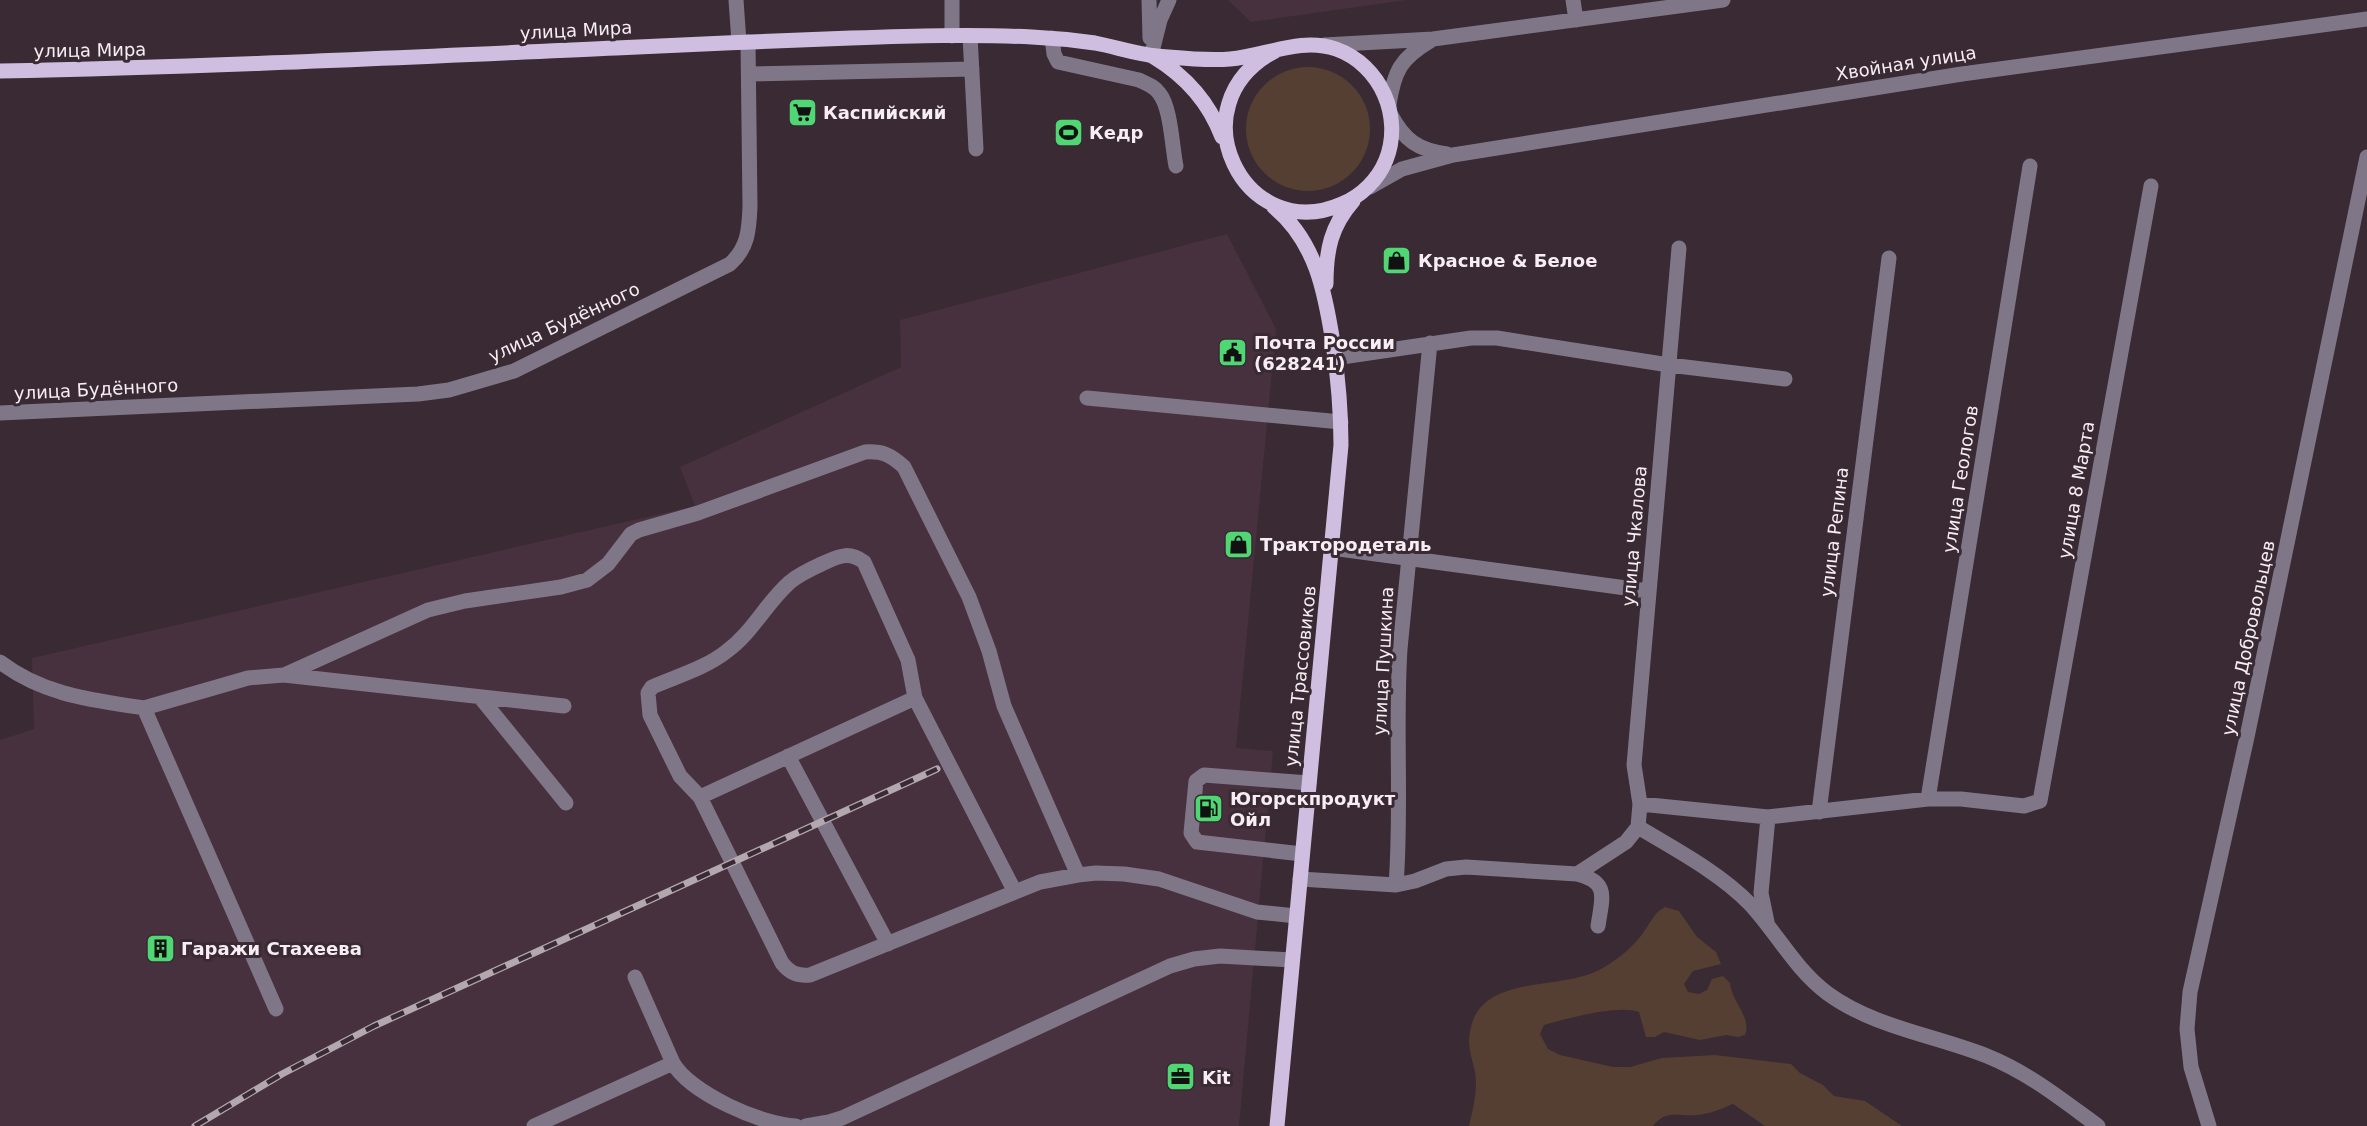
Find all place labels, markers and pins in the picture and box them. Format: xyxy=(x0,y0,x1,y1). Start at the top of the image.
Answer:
supermarket icon: Каспийский xyxy=(786,96,818,128)
place label: Каспийский xyxy=(823,102,946,123)
sports icon: Кедр xyxy=(1052,116,1084,148)
place label: Кедр xyxy=(1089,122,1143,143)
shop icon: Красное & Белое xyxy=(1381,244,1413,276)
place label: Красное & Белое xyxy=(1418,250,1597,271)
place label: Почта России (628241) xyxy=(1254,332,1395,374)
public building icon: Почта России (628241) xyxy=(1217,336,1249,368)
shop icon: Трактородеталь xyxy=(1223,528,1255,560)
place label: Трактородеталь xyxy=(1260,534,1431,555)
place label: Югорскпродукт Ойл xyxy=(1230,788,1396,830)
fuel station icon: Югорскпродукт Ойл xyxy=(1193,792,1225,824)
building icon: Гаражи Стахеева xyxy=(144,932,176,964)
place label: Гаражи Стахеева xyxy=(181,938,362,959)
office icon: Kit xyxy=(1165,1061,1197,1093)
place label: Kit xyxy=(1202,1067,1231,1088)

